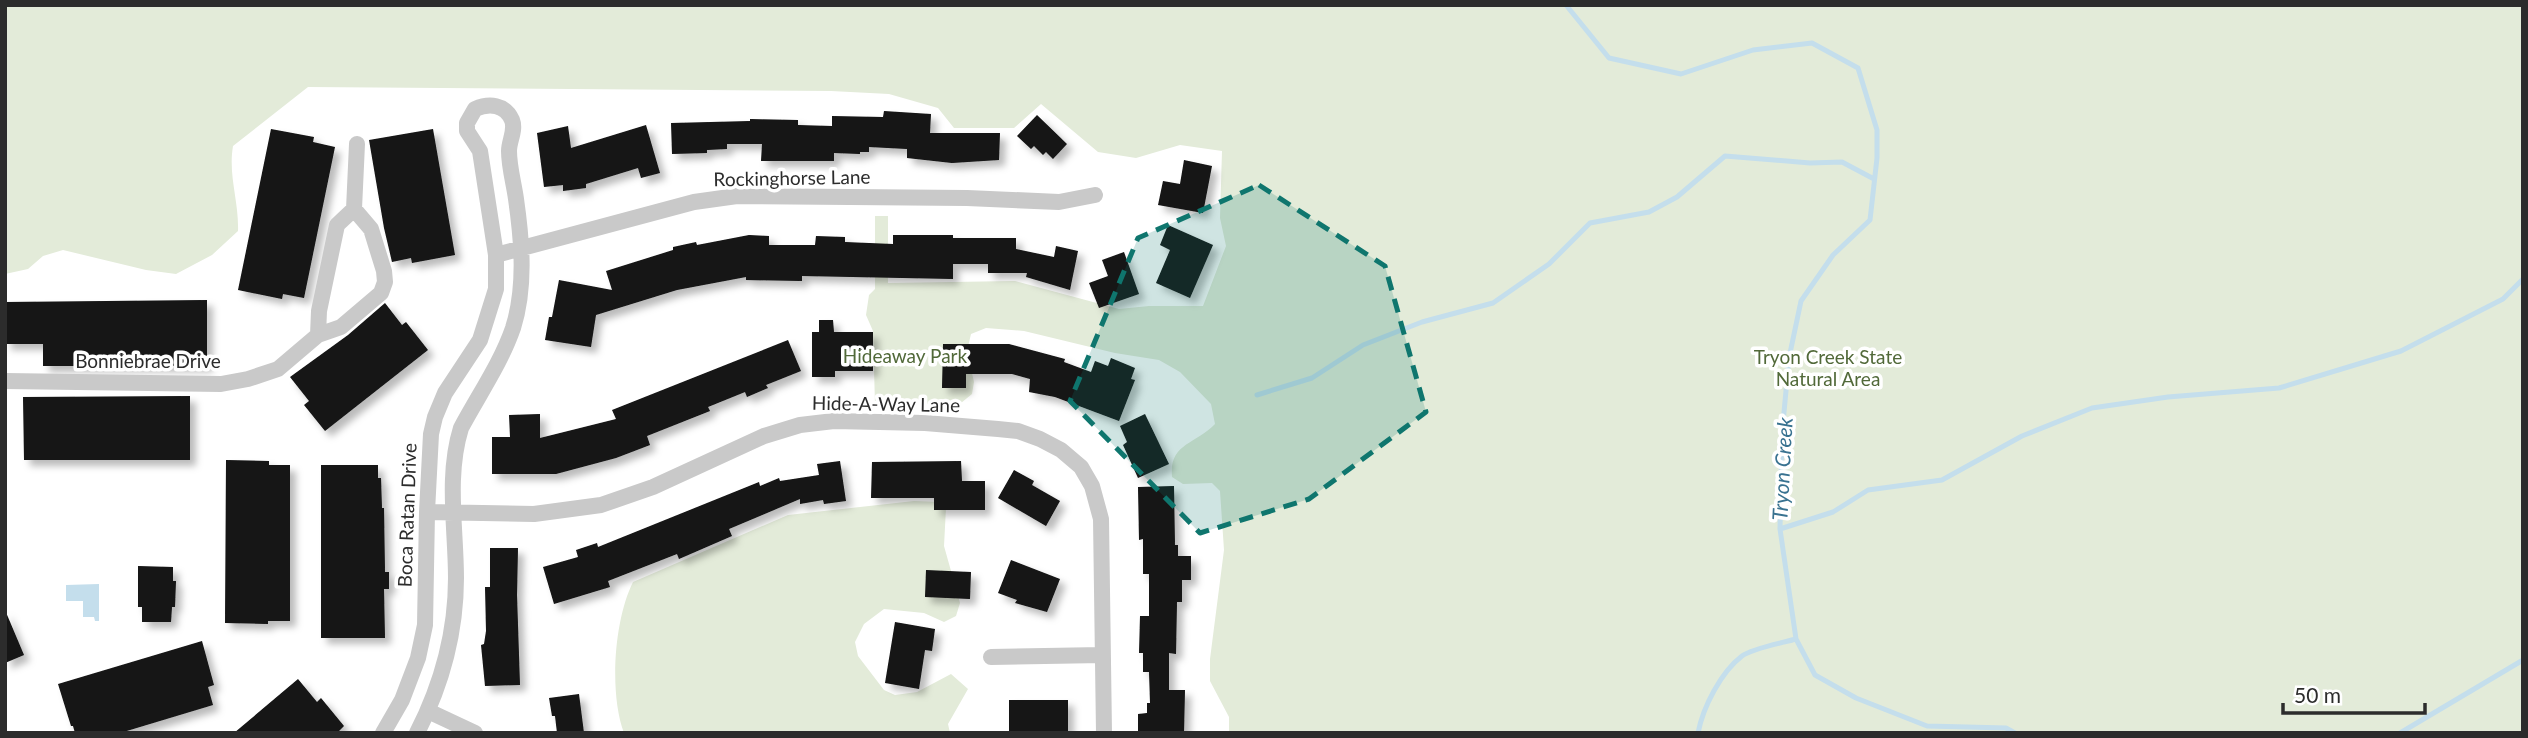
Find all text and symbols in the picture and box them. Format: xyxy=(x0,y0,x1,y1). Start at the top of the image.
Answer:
street label: Rockinghorse Lane xyxy=(713,165,871,190)
park label: Hideaway Park xyxy=(843,344,968,367)
park label: Tryon Creek State Natural Area xyxy=(1754,345,1902,390)
street label: Bonniebrae Drive xyxy=(75,349,221,372)
street label: Hide-A-Way Lane xyxy=(812,391,960,416)
water label: Tryon Creek xyxy=(1766,416,1797,521)
street label: Boca Ratan Drive xyxy=(392,442,421,588)
scale bar xyxy=(2283,672,2425,716)
text: 50 m xyxy=(2294,682,2341,707)

